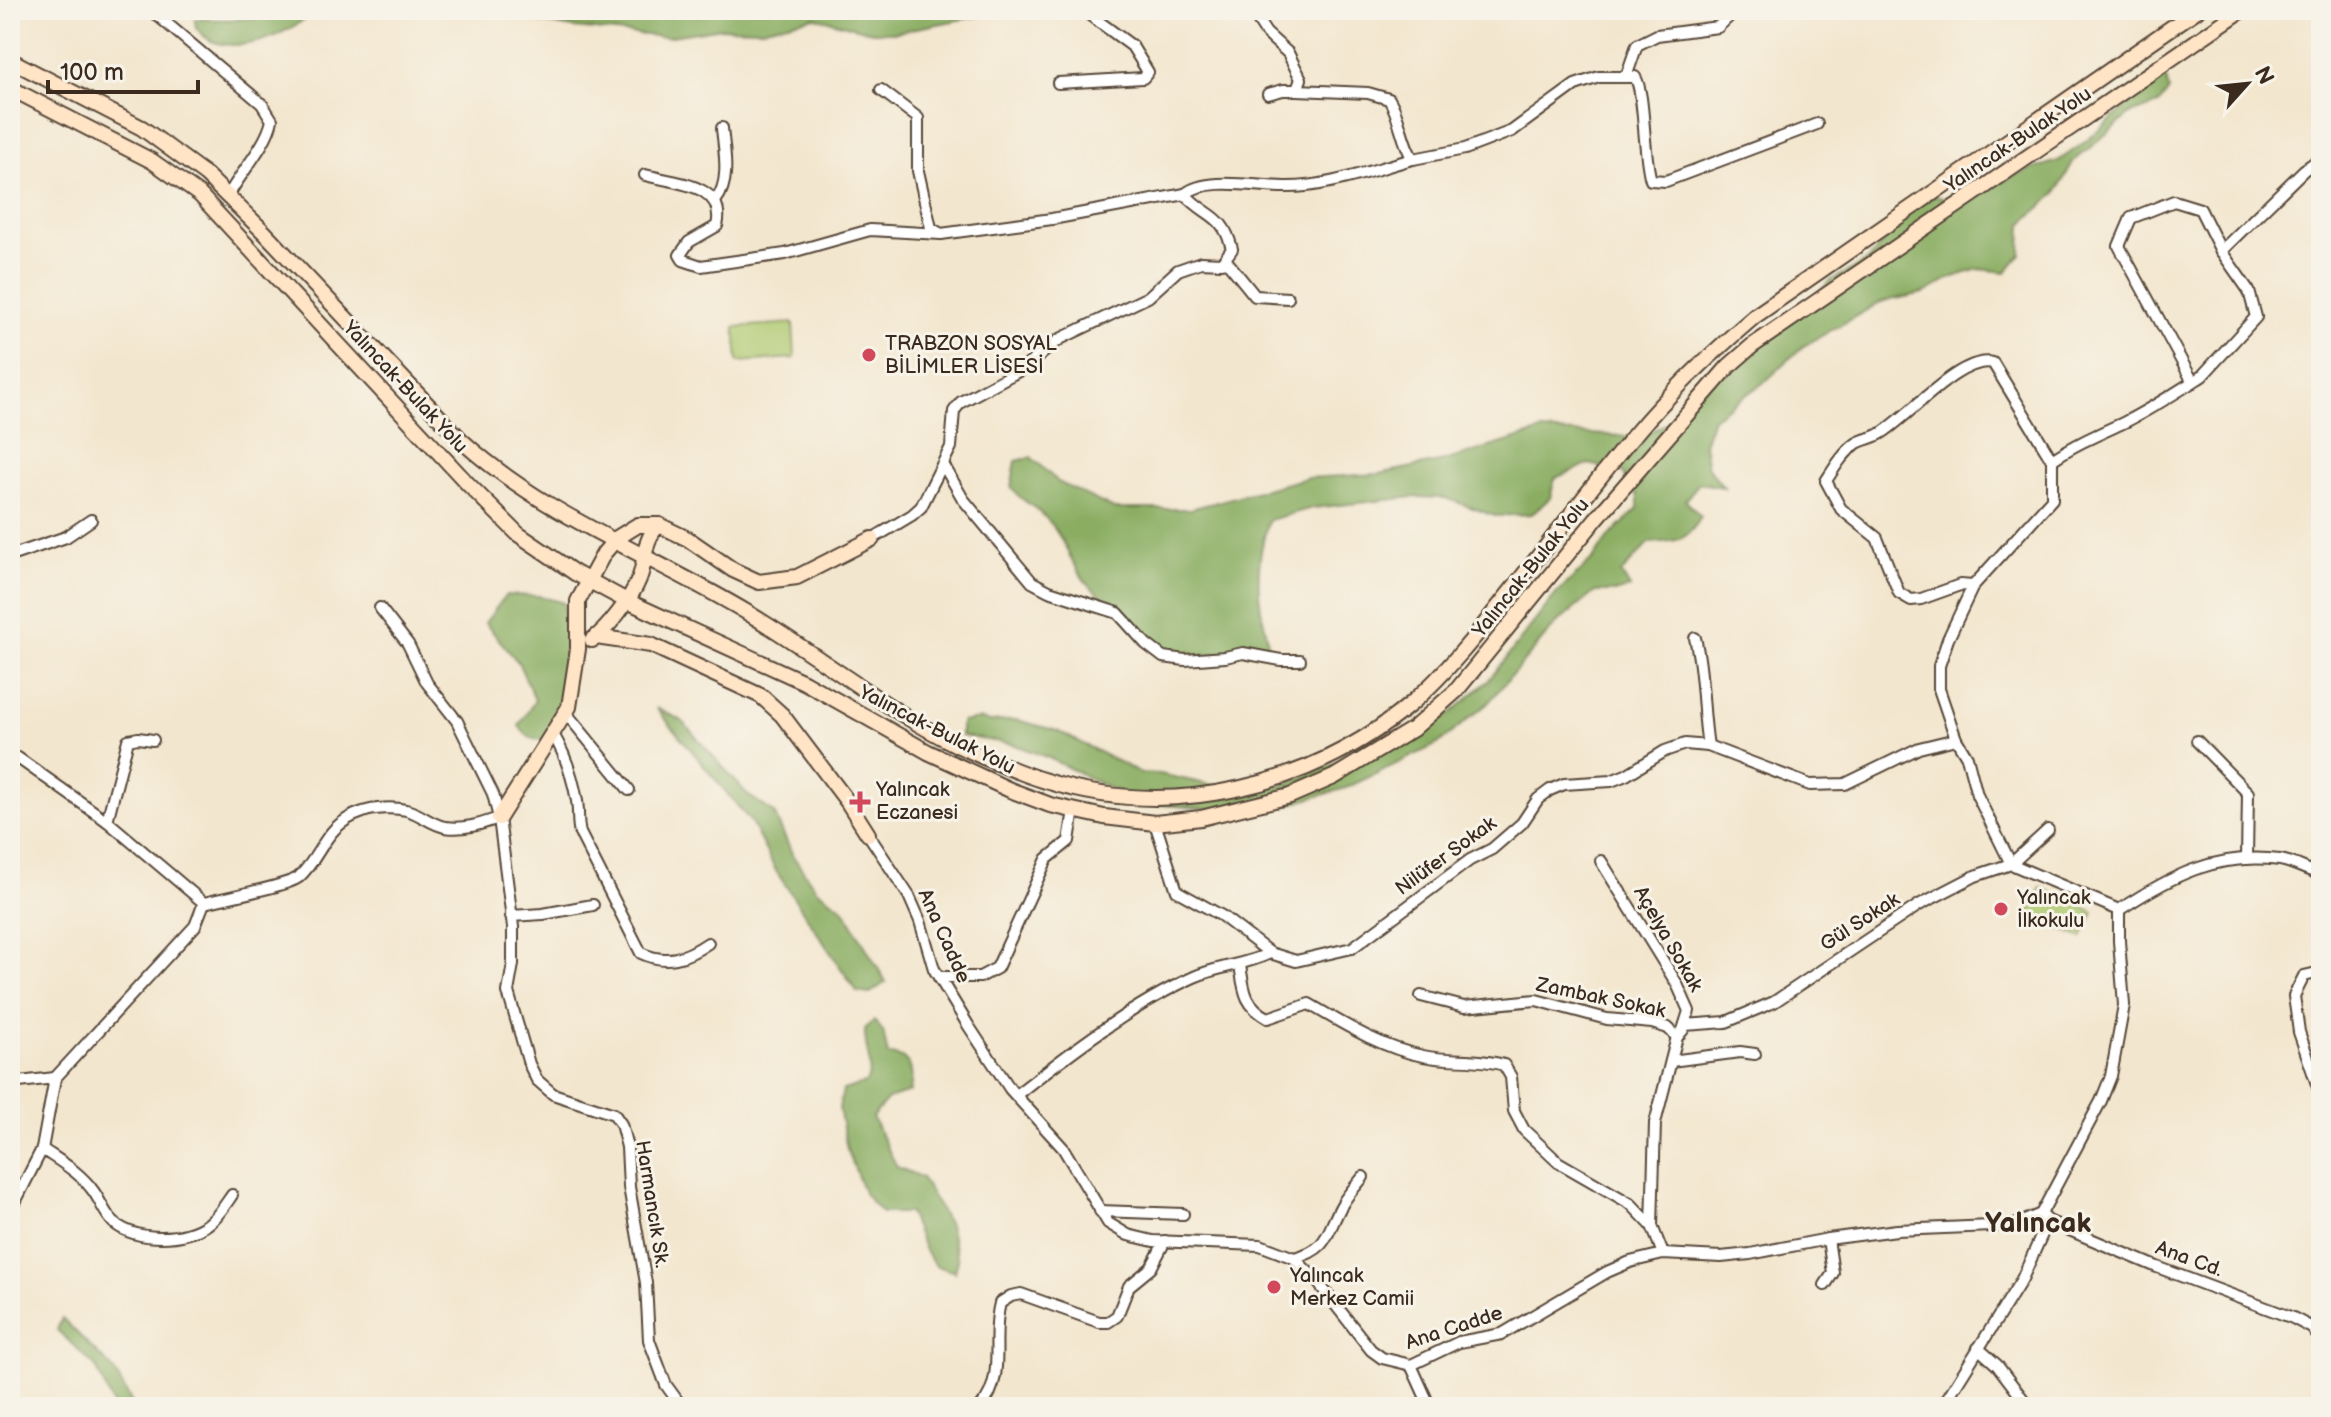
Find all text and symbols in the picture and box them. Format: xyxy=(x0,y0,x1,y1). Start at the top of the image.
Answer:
scale bar xyxy=(48,44,198,94)
north arrow xyxy=(2207,44,2287,124)
text: 100 m xyxy=(60,58,124,87)
text: N xyxy=(2248,62,2279,89)
street label: Yalıncak-Bulak Yolu xyxy=(1939,82,2096,199)
street label: Yalıncak-Bulak Yolu xyxy=(337,315,472,458)
place label: TRABZON SOSYAL BİLİMLER LİSESİ xyxy=(885,332,1057,379)
marker: TRABZON SOSYAL BİLİMLER LİSESİ xyxy=(860,346,878,364)
street label: Yalıncak-Bulak Yolu xyxy=(1467,494,1595,643)
street label: Yalıncak-Bulak Yolu xyxy=(854,680,1019,780)
place label: Yalıncak Eczanesi xyxy=(875,778,958,825)
marker: Yalıncak Eczanesi xyxy=(851,793,869,811)
street label: Nilüfer Sokak xyxy=(1391,811,1501,901)
street label: Açelya Sokak xyxy=(1628,882,1708,996)
street label: Ana Cadde xyxy=(913,885,975,987)
place label: Yalıncak İlkokulu xyxy=(2016,886,2091,933)
street label: Gül Sokak xyxy=(1816,887,1904,957)
marker: Yalıncak İlkokulu xyxy=(1992,900,2010,918)
street label: Zambak Sokak xyxy=(1533,972,1668,1023)
street label: Harmancık Sk. xyxy=(630,1139,674,1270)
district label: Yalıncak xyxy=(1985,1207,2091,1240)
street label: Ana Cd. xyxy=(2152,1236,2226,1282)
place label: Yalıncak Merkez Camii xyxy=(1289,1264,1414,1311)
marker: Yalıncak Merkez Camii xyxy=(1265,1278,1283,1296)
street label: Ana Cadde xyxy=(1402,1301,1506,1355)

